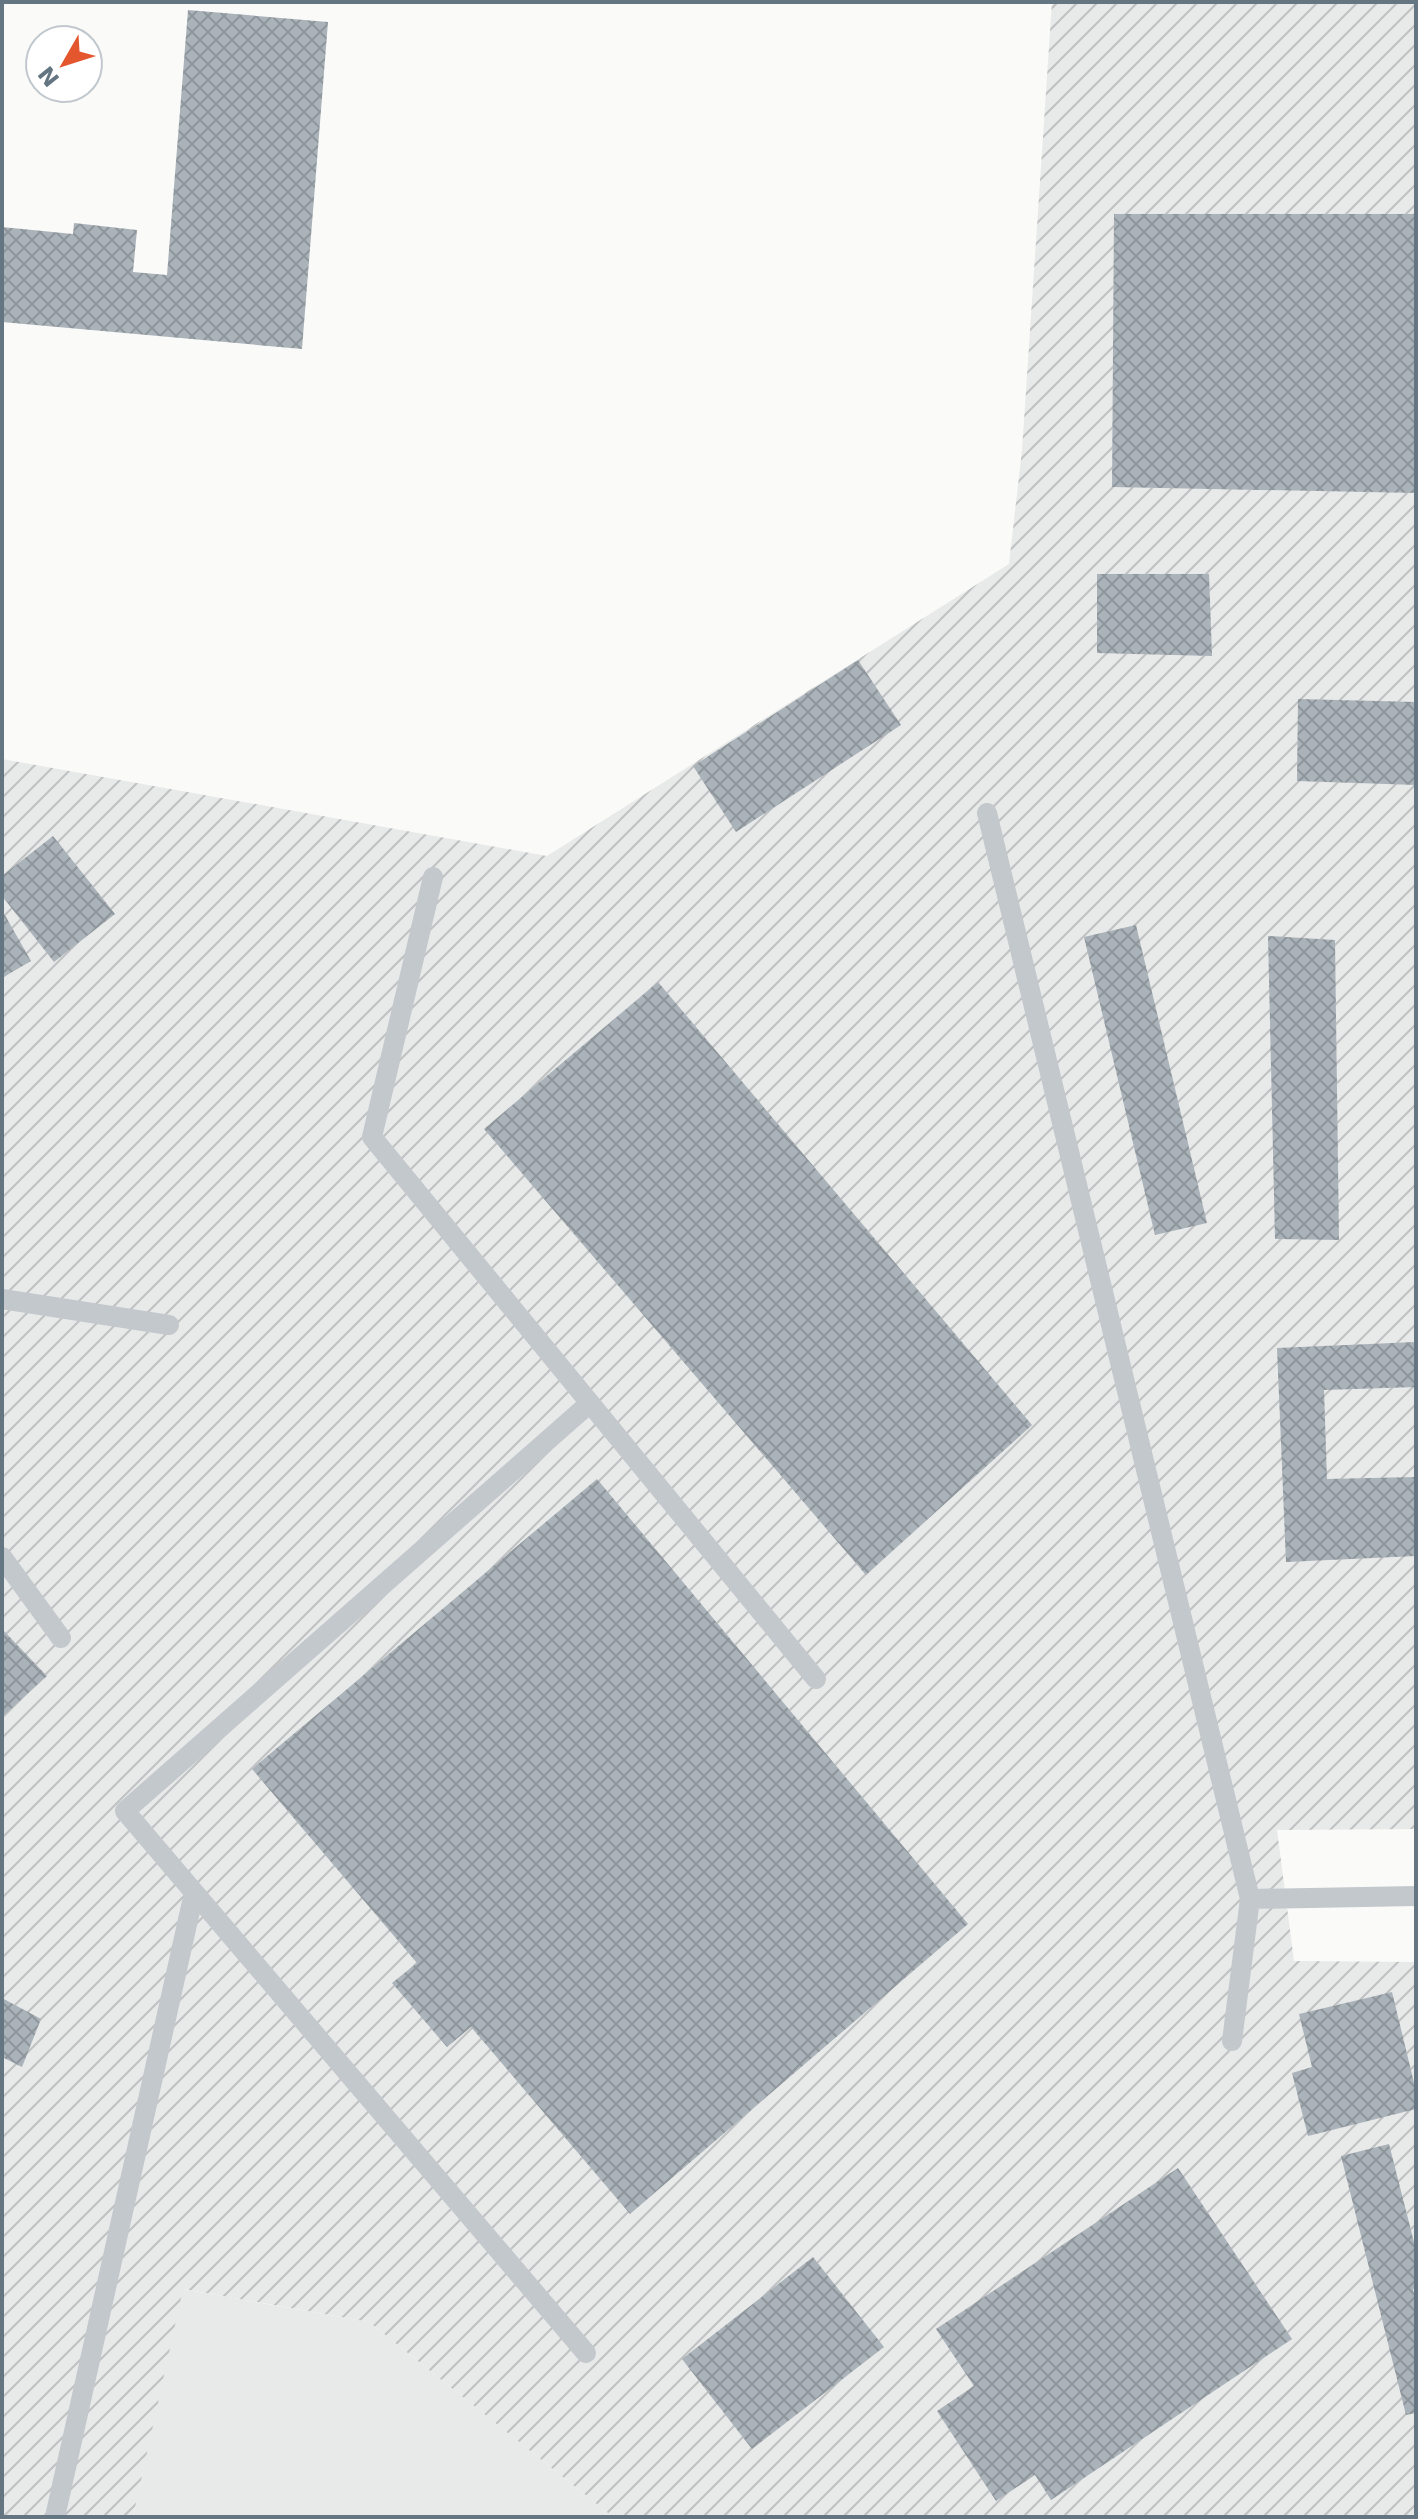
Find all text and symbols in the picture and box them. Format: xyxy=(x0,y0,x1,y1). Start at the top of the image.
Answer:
north arrow xyxy=(24,24,104,104)
text: N xyxy=(33,61,64,91)

